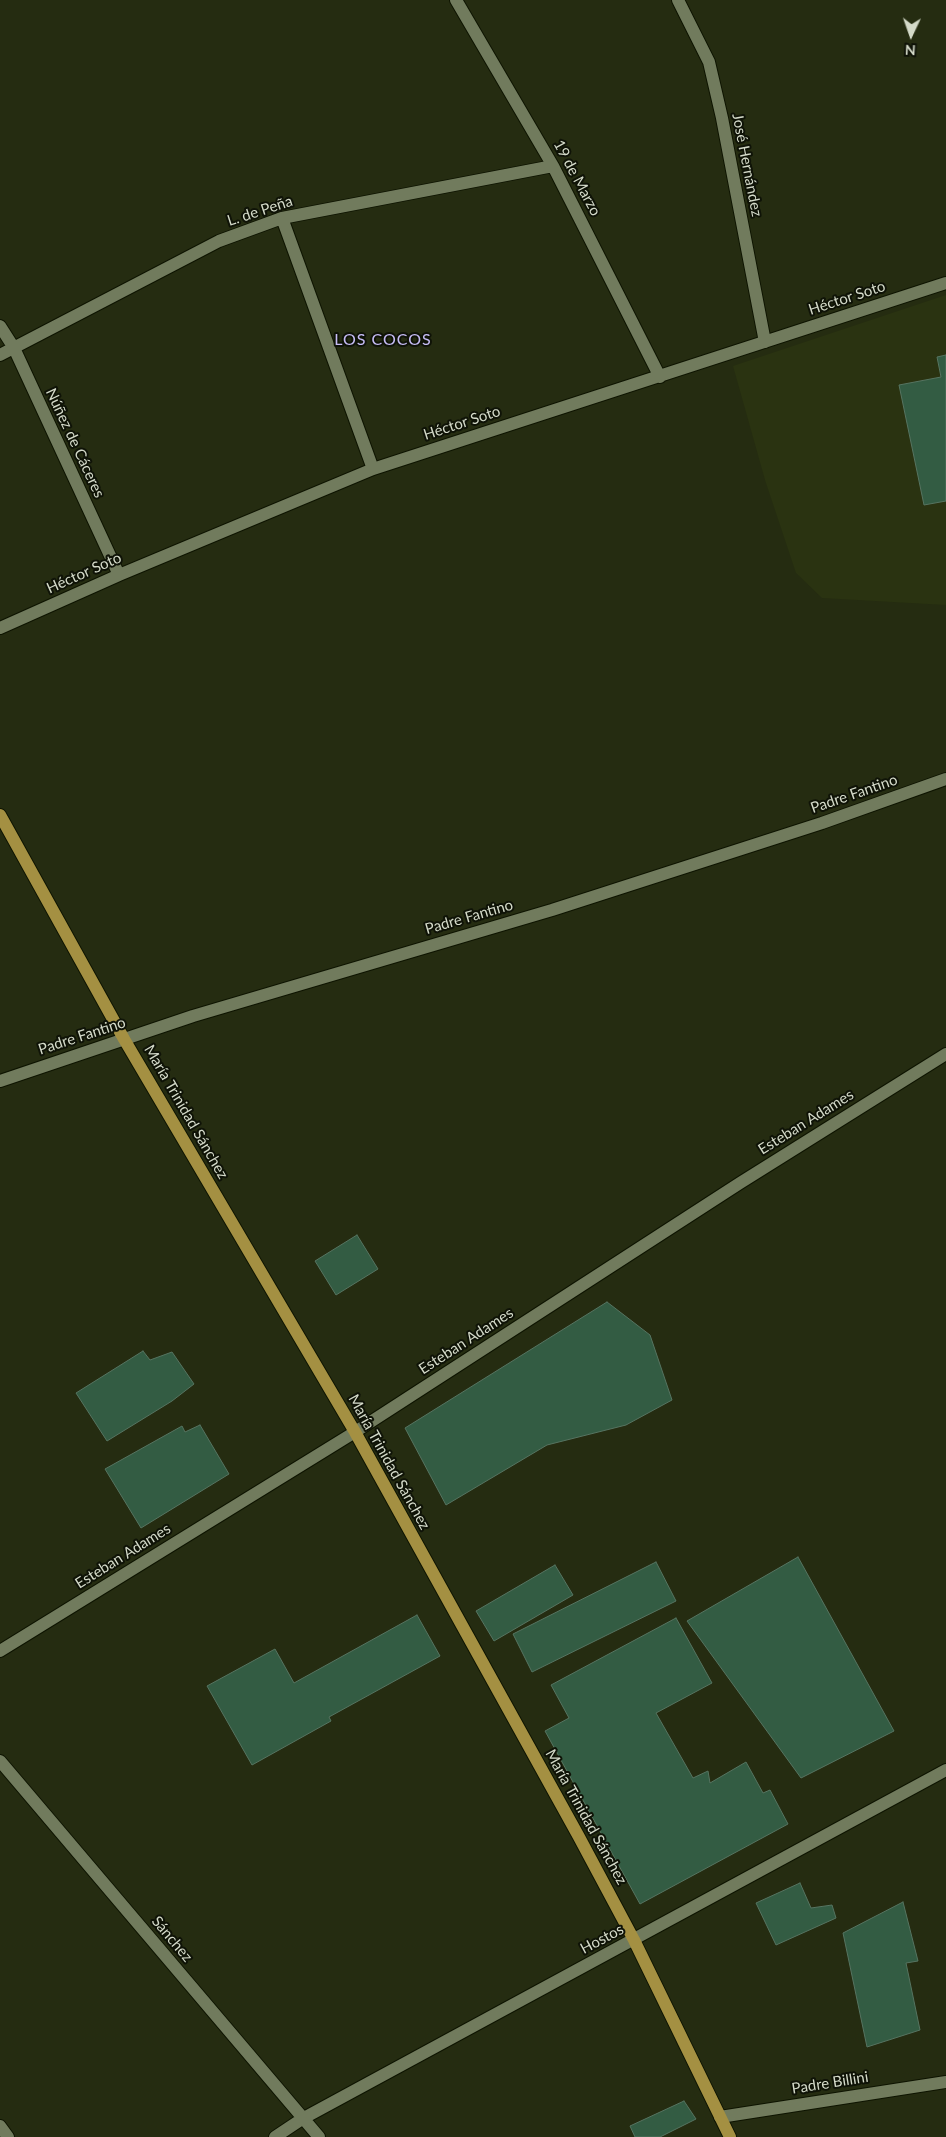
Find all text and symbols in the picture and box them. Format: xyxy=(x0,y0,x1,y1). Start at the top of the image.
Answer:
north arrow xyxy=(886,10,936,60)
text: N xyxy=(904,42,916,59)
street label: José Hernández xyxy=(728,112,766,218)
street label: 19 de Marzo xyxy=(550,137,604,219)
street label: L. de Peña xyxy=(225,192,295,230)
street label: Héctor Soto xyxy=(806,277,888,319)
district label: LOS COCOS xyxy=(333,330,433,350)
street label: Núñez de Cáceres xyxy=(42,385,108,501)
street label: Héctor Soto xyxy=(421,402,503,444)
street label: Héctor Soto xyxy=(44,549,124,597)
street label: Padre Fantino xyxy=(808,771,900,817)
street label: Padre Fantino xyxy=(423,896,515,938)
street label: Padre Fantino xyxy=(36,1013,128,1059)
street label: María Trinidad Sánchez xyxy=(140,1042,232,1182)
street label: Esteban Adames xyxy=(755,1085,857,1159)
street label: Esteban Adames xyxy=(415,1304,517,1378)
street label: María Trinidad Sánchez xyxy=(344,1391,434,1533)
street label: Esteban Adames xyxy=(72,1519,174,1593)
street label: María Trinidad Sánchez xyxy=(541,1746,631,1888)
street label: Sánchez xyxy=(148,1912,196,1966)
street label: Hostos xyxy=(577,1920,627,1958)
street label: Padre Billini xyxy=(790,2068,870,2098)

